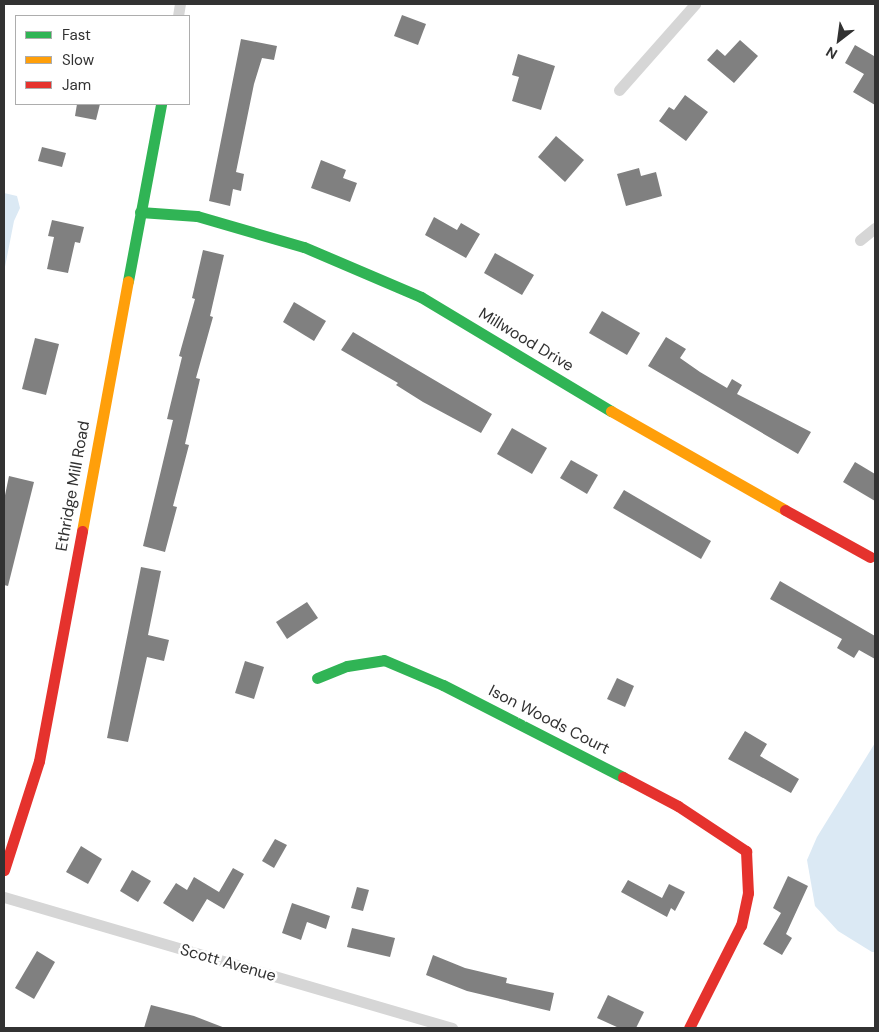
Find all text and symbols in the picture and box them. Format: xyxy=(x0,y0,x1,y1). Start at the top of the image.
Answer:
legend xyxy=(15,15,190,105)
north arrow xyxy=(814,15,864,65)
text: Fast xyxy=(62,25,91,45)
text: N xyxy=(823,43,840,63)
text: Slow xyxy=(62,50,94,70)
text: Jam xyxy=(62,75,91,95)
street label: Millwood Drive xyxy=(475,304,577,376)
street label: Ethridge Mill Road xyxy=(52,419,94,553)
street label: Ison Woods Court xyxy=(485,681,613,759)
street label: Scott Avenue xyxy=(178,940,278,986)

